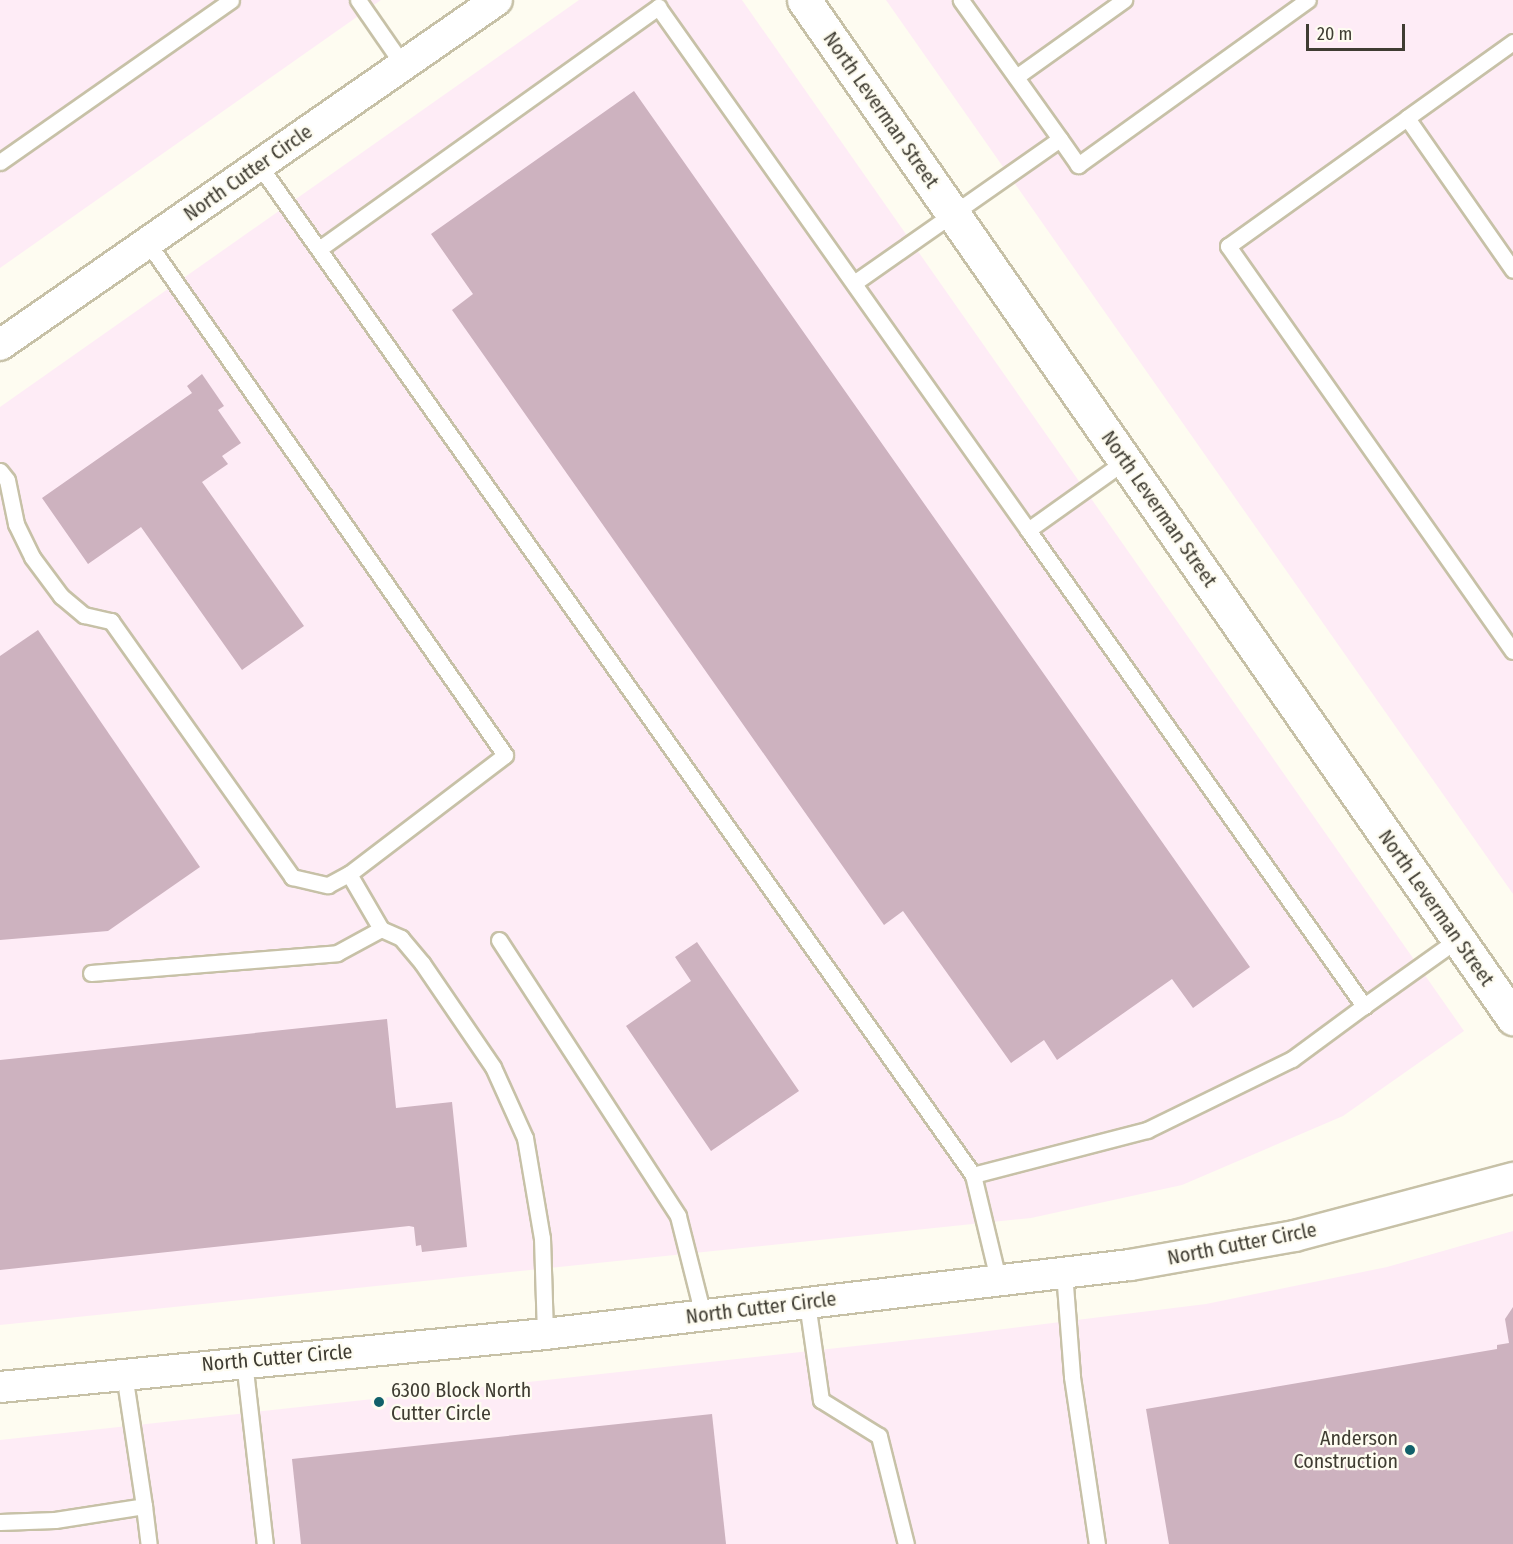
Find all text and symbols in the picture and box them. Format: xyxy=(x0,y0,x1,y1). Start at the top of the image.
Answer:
scale bar xyxy=(1309,12,1408,50)
text: 20 m xyxy=(1317,23,1352,45)
street label: North Leverman Street xyxy=(818,27,944,193)
street label: North Cutter Circle xyxy=(179,120,317,226)
street label: North Leverman Street xyxy=(1096,426,1222,592)
street label: North Leverman Street xyxy=(1373,825,1499,991)
street label: North Cutter Circle xyxy=(1165,1218,1319,1270)
street label: North Cutter Circle xyxy=(684,1287,838,1329)
street label: North Cutter Circle xyxy=(201,1339,353,1377)
place label: 6300 Block North Cutter Circle xyxy=(391,1378,531,1425)
marker: 6300 Block North Cutter Circle xyxy=(372,1395,386,1409)
place label: Anderson Construction xyxy=(1293,1426,1398,1473)
marker: Anderson Construction xyxy=(1403,1443,1417,1457)

